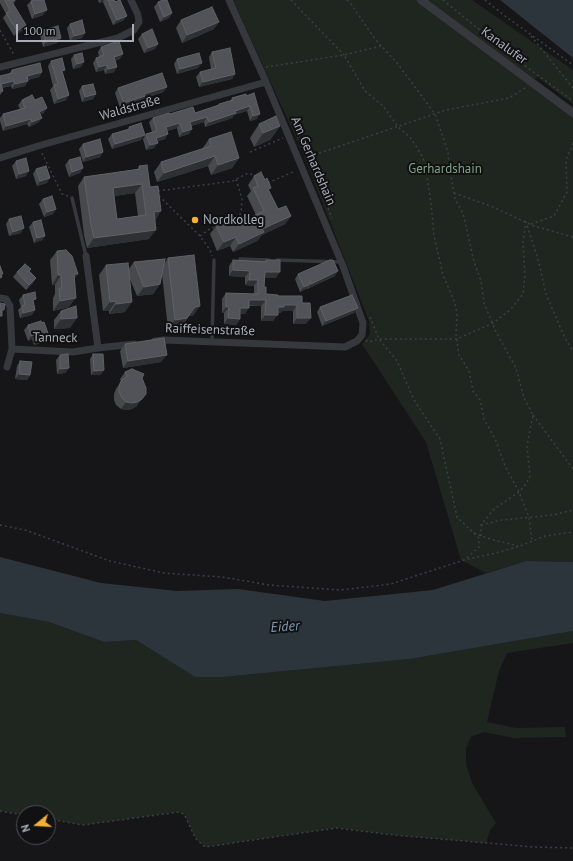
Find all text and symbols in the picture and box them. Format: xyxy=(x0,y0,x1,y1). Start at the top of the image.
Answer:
scale bar xyxy=(18,16,136,42)
text: 100 m xyxy=(23,23,56,38)
street label: Kanalufer xyxy=(478,24,530,68)
street label: Waldstraße xyxy=(98,92,162,124)
street label: Am Gerhardshain xyxy=(287,114,339,208)
park label: Gerhardshain xyxy=(408,161,482,177)
place label: Nordkolleg xyxy=(203,212,264,228)
marker: Nordkolleg xyxy=(190,215,200,225)
street label: Raiffeisenstraße xyxy=(165,321,255,339)
street label: Tanneck xyxy=(32,330,78,346)
water label: Eider xyxy=(270,618,300,636)
north arrow xyxy=(16,805,56,845)
text: N xyxy=(18,823,33,834)

